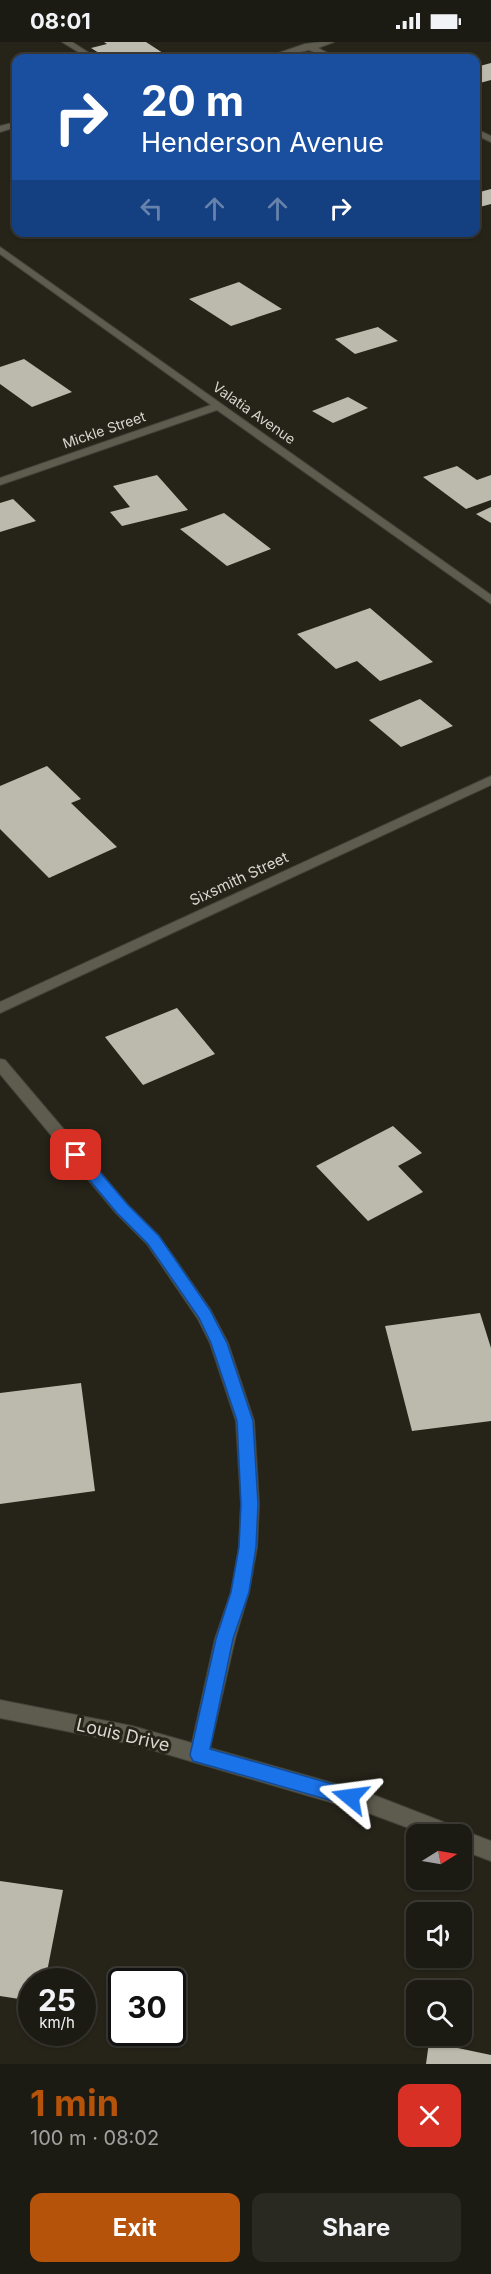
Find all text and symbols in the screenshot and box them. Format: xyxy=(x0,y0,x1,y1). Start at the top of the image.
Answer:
text: 08:01 xyxy=(30,8,91,34)
text: 20 m xyxy=(141,75,244,126)
icon: right xyxy=(42,78,120,156)
text: Henderson Avenue xyxy=(141,126,384,159)
icon: left xyxy=(135,192,168,225)
icon: ahead xyxy=(198,192,231,225)
icon: ahead xyxy=(261,192,294,225)
icon: right xyxy=(324,192,357,225)
street label: Valatia Avenue xyxy=(210,378,299,447)
street label: Mickle Street xyxy=(60,407,148,452)
street label: Sixsmith Street xyxy=(187,847,291,910)
pin xyxy=(50,1129,101,1180)
icon: arrive xyxy=(59,1138,92,1171)
street label: Louis Drive xyxy=(74,1714,172,1755)
position arrow xyxy=(318,1765,382,1829)
north arrow xyxy=(406,1824,472,1890)
map controls xyxy=(406,1824,472,2046)
button: sound xyxy=(406,1902,472,1968)
speed limit sign: 30 xyxy=(108,1968,186,2046)
button: search xyxy=(406,1980,472,2046)
text: 25 xyxy=(38,1982,76,2018)
text: km/h xyxy=(39,2013,75,2032)
text: 1 min xyxy=(30,2081,119,2125)
button: close xyxy=(398,2084,461,2147)
text: 100 m · 08:02 xyxy=(30,2126,159,2150)
button: Exit xyxy=(30,2193,240,2262)
button: Share xyxy=(252,2193,461,2262)

